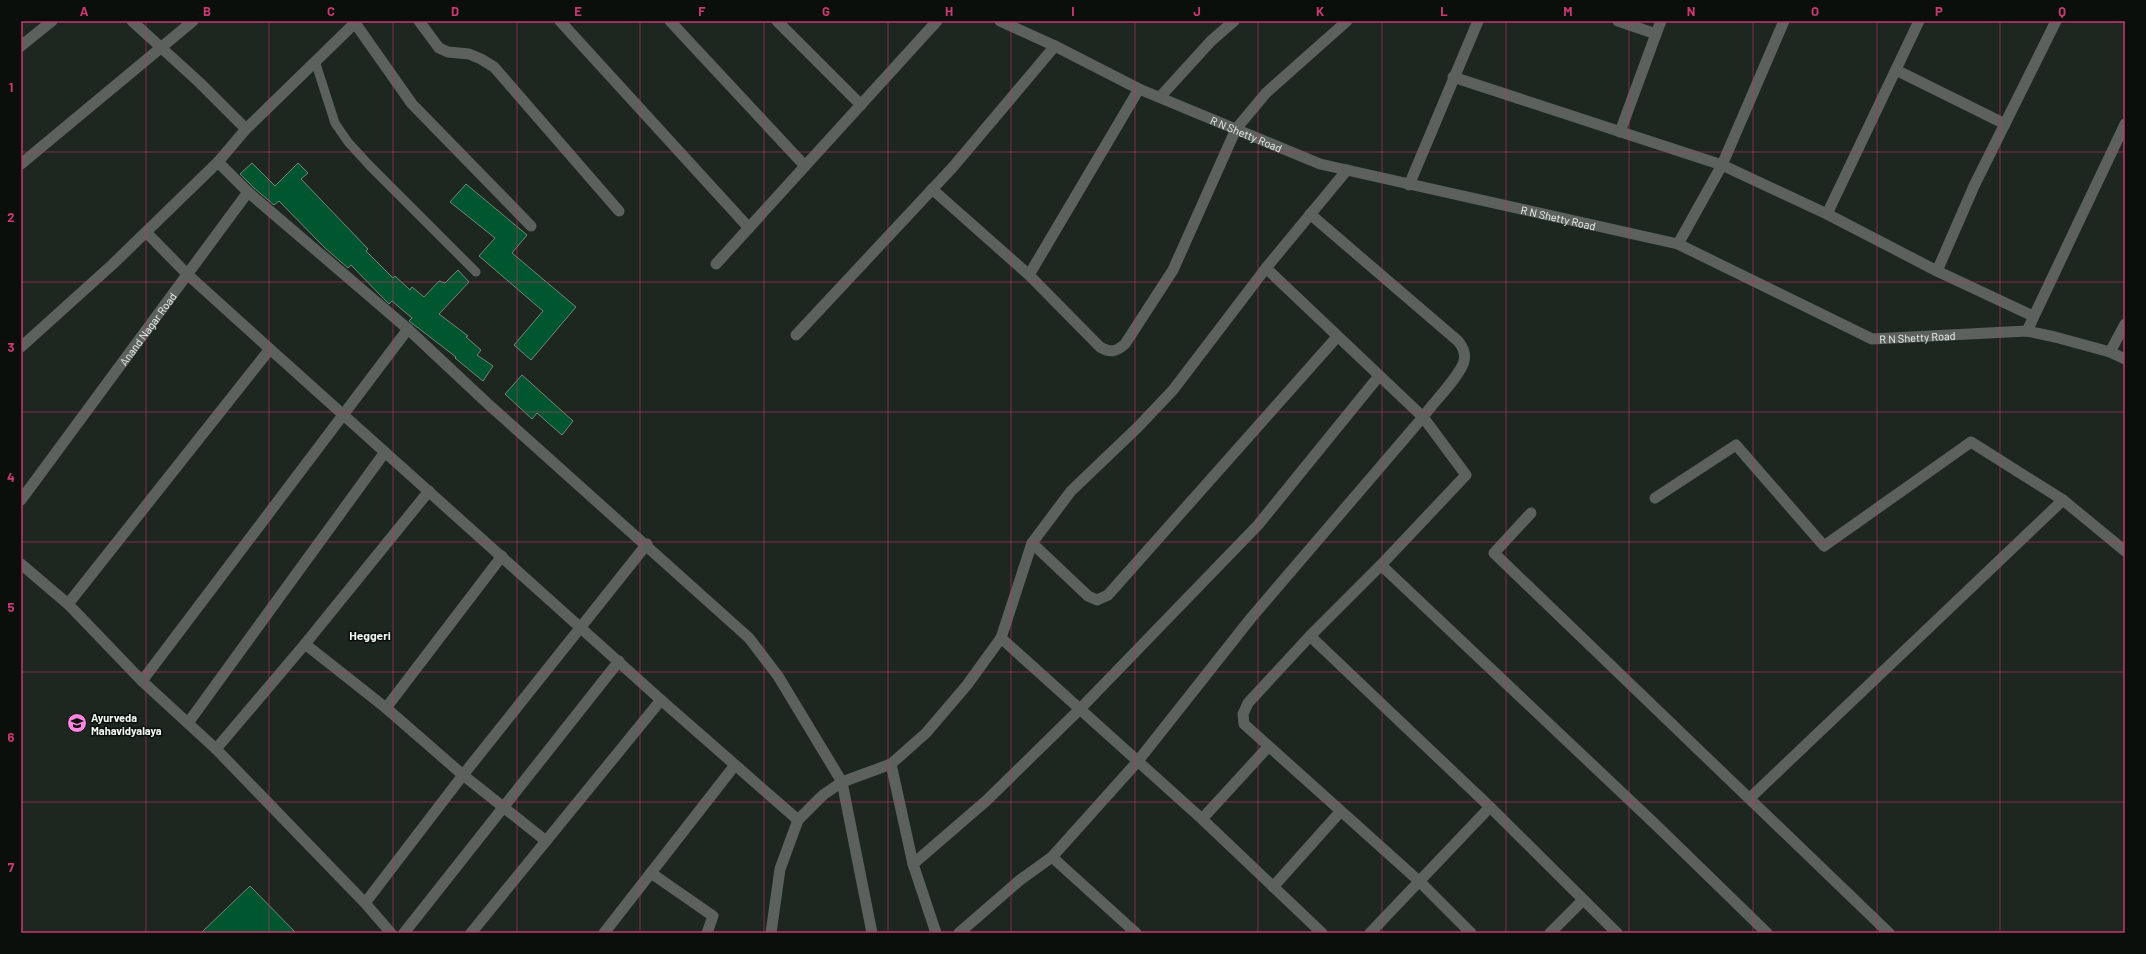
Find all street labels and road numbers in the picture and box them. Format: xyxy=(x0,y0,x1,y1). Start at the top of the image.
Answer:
street label: R N Shetty Road xyxy=(1209,113,1284,154)
street label: R N Shetty Road xyxy=(1520,203,1597,232)
street label: Anand Nagar Road xyxy=(116,289,179,368)
street label: R N Shetty Road xyxy=(1879,328,1956,345)

